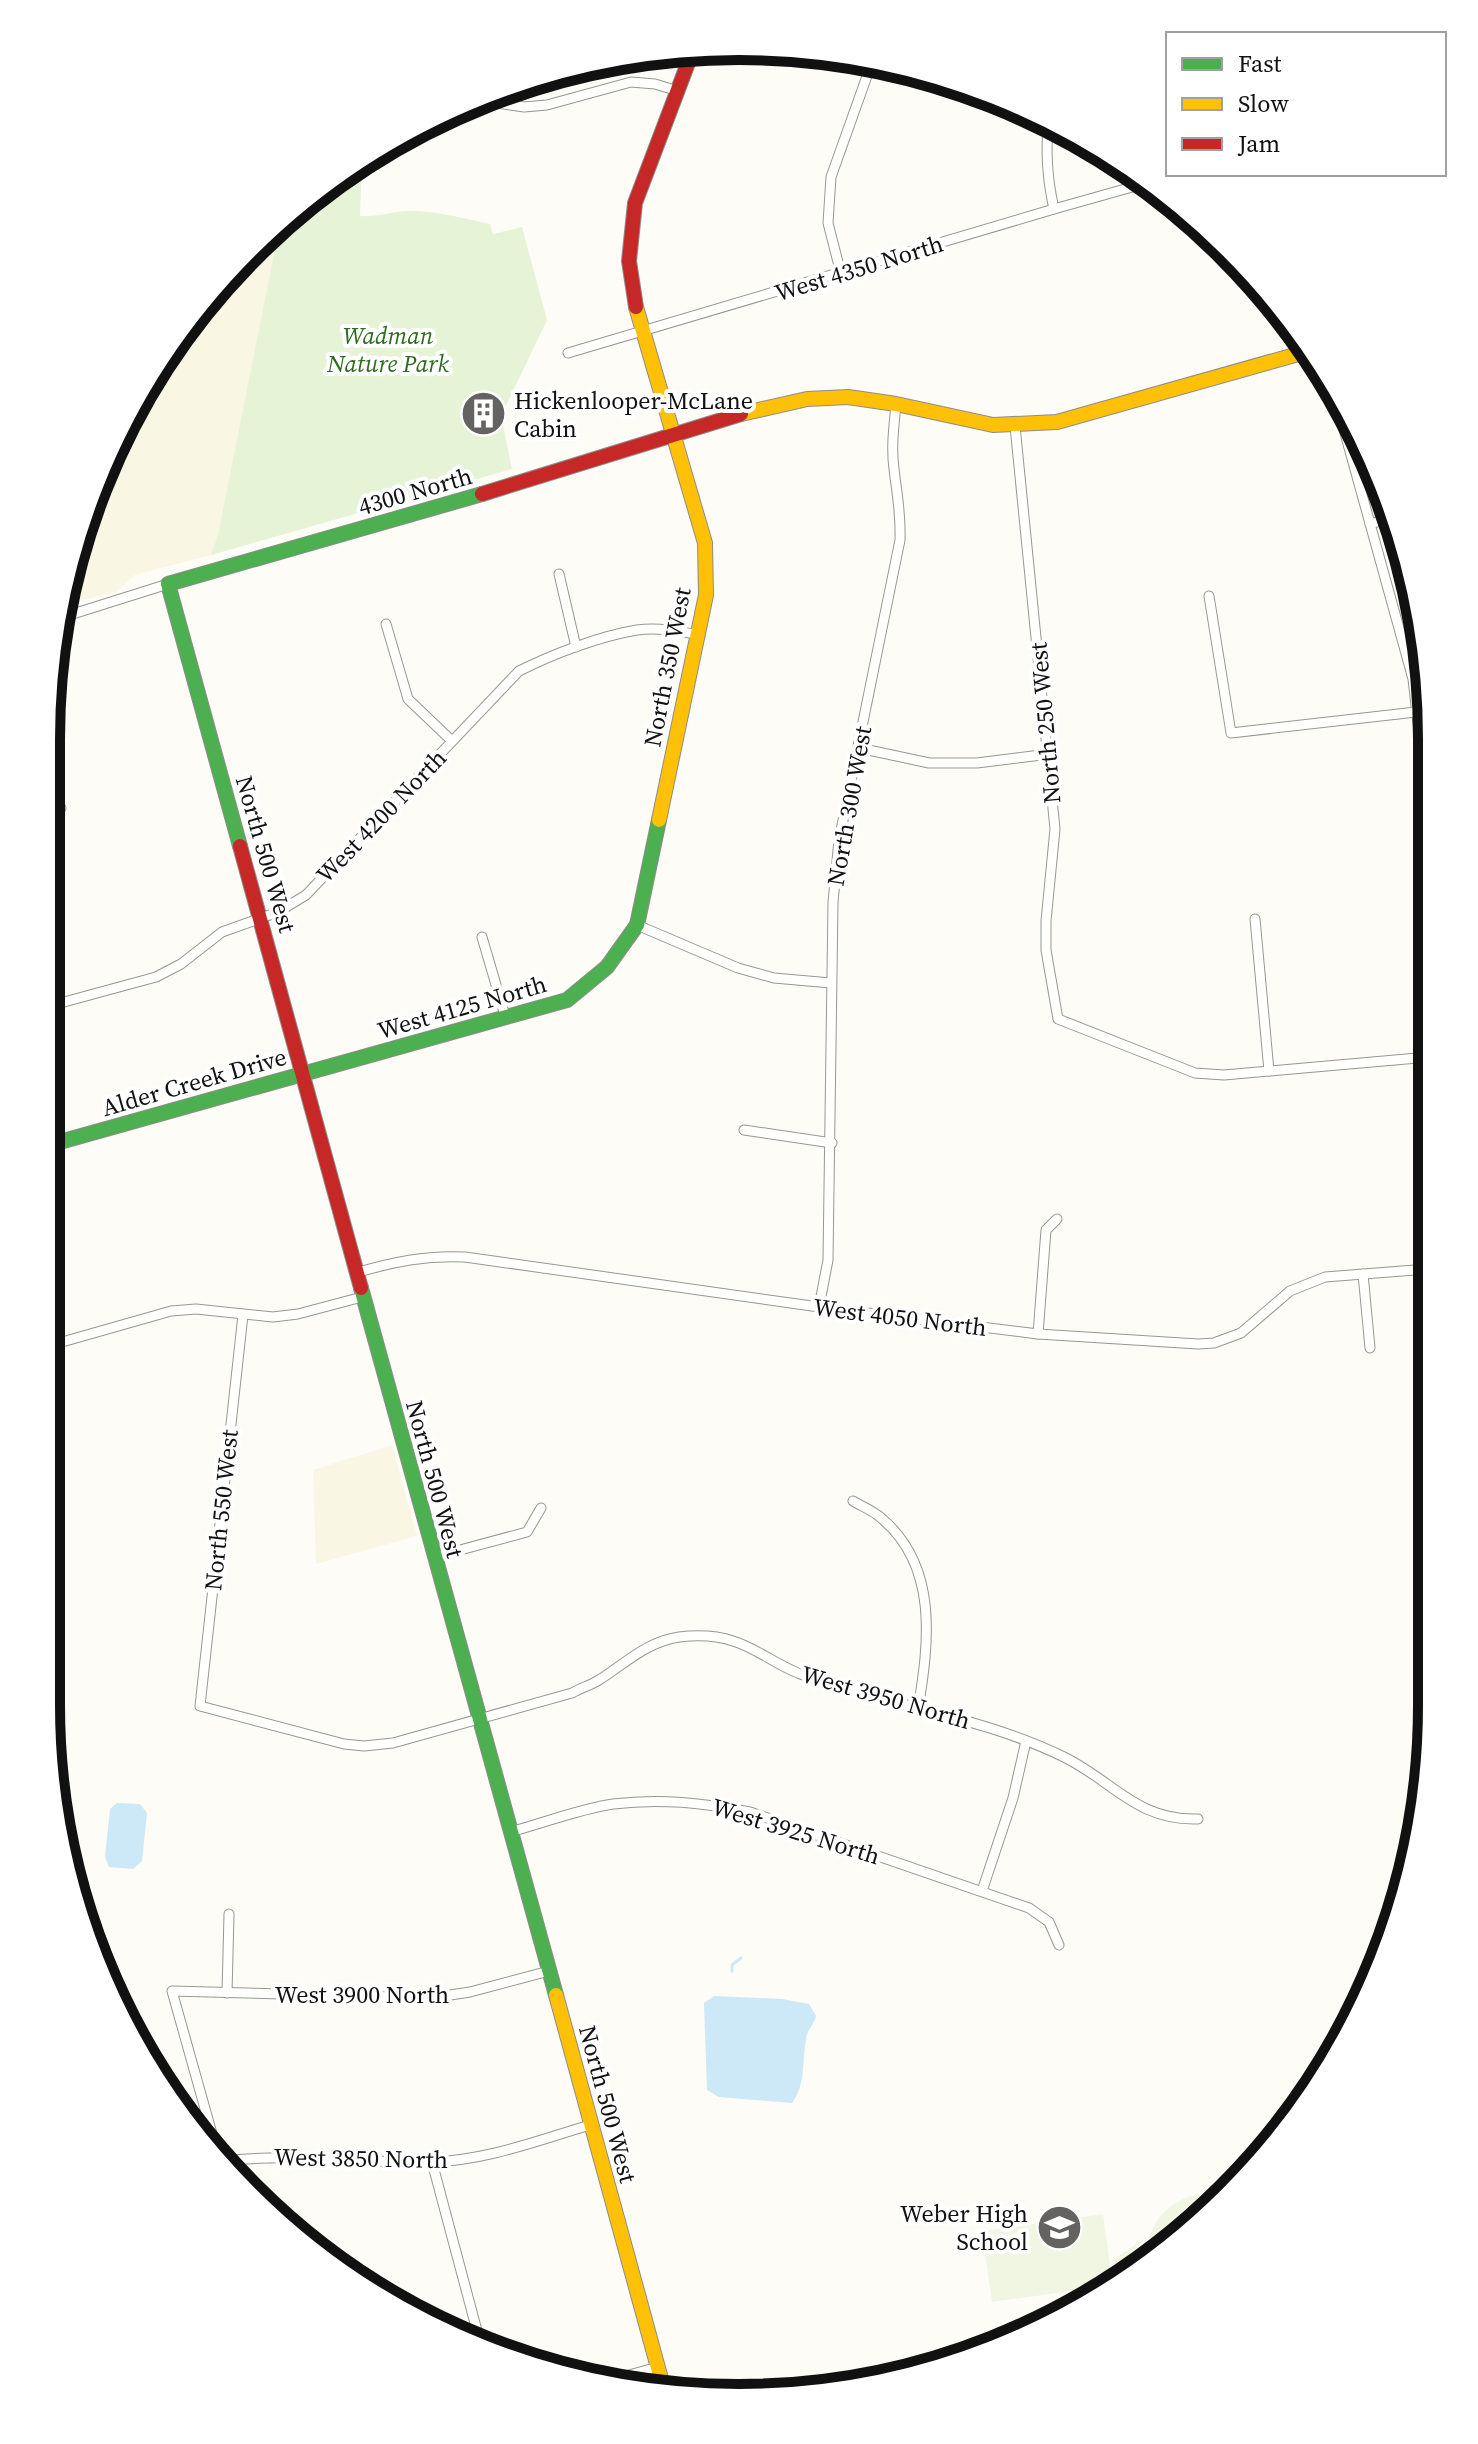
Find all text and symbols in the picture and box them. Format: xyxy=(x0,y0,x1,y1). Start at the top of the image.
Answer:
legend xyxy=(1166,32,1446,176)
text: Fast xyxy=(1238,47,1282,80)
text: Slow xyxy=(1238,87,1289,120)
text: Jam xyxy=(1237,127,1280,160)
street label: West 4350 North xyxy=(771,227,947,309)
park label: Wadman Nature Park xyxy=(326,319,449,380)
place label: Hickenlooper-McLane Cabin xyxy=(514,384,753,445)
building icon: Hickenlooper-McLane Cabin xyxy=(459,390,507,438)
street label: 4300 North xyxy=(354,459,476,523)
street label: North 350 West xyxy=(635,584,699,749)
street label: North 250 West xyxy=(1022,641,1068,805)
street label: North 300 West xyxy=(819,723,879,888)
street label: West 4200 North xyxy=(309,742,453,890)
street label: North 500 West xyxy=(228,772,304,936)
street label: West 4125 North xyxy=(374,967,550,1047)
street label: Alder Creek Drive xyxy=(98,1040,290,1124)
street label: West 4050 North xyxy=(811,1290,989,1344)
street label: North 500 West xyxy=(398,1397,472,1562)
street label: North 550 West xyxy=(196,1428,246,1592)
street label: West 3950 North xyxy=(798,1657,974,1737)
street label: West 3925 North xyxy=(708,1790,884,1872)
street label: West 3900 North xyxy=(275,1978,449,2011)
street label: North 500 West xyxy=(571,2022,645,2187)
street label: West 3850 North xyxy=(274,2140,448,2176)
place label: Weber High School xyxy=(900,2197,1028,2258)
school or university icon: Weber High School xyxy=(1035,2203,1083,2251)

